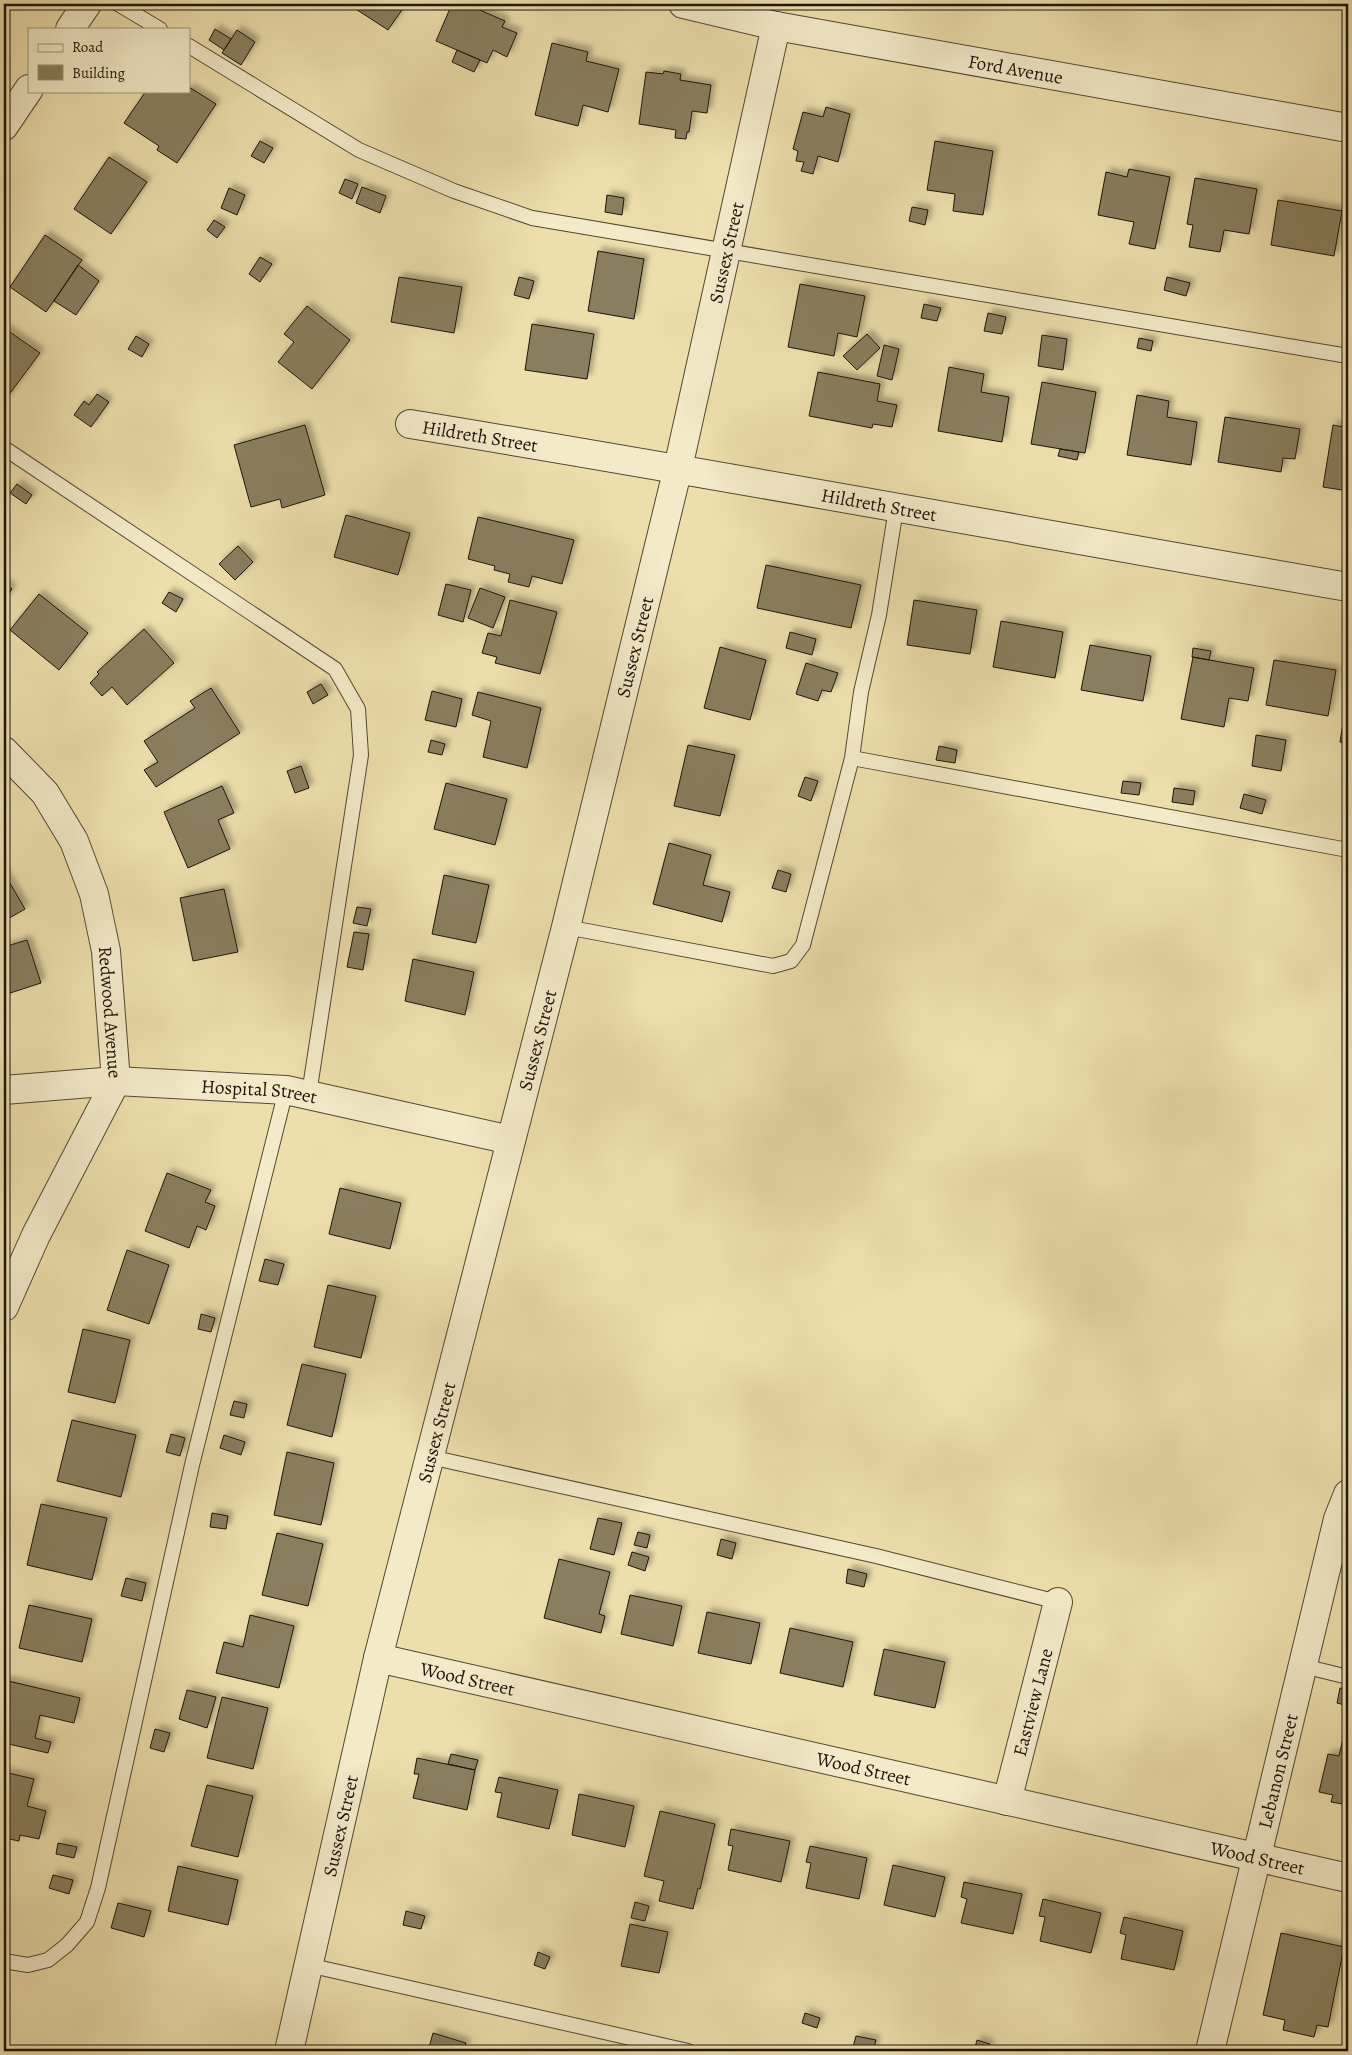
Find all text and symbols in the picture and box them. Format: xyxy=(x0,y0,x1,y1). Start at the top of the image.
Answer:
legend xyxy=(28,28,190,92)
text: Road xyxy=(72,37,104,57)
street label: Ford Avenue xyxy=(966,48,1065,91)
text: Building xyxy=(72,63,125,83)
street label: Sussex Street xyxy=(703,199,751,306)
street label: Hildreth Street xyxy=(420,414,540,459)
street label: Hildreth Street xyxy=(819,482,939,528)
street label: Sussex Street xyxy=(610,594,660,700)
street label: Redwood Avenue xyxy=(92,945,128,1079)
street label: Sussex Street xyxy=(512,987,563,1094)
street label: Hospital Street xyxy=(200,1074,320,1111)
street label: Sussex Street xyxy=(412,1379,462,1486)
street label: Eastview Lane xyxy=(1007,1646,1060,1759)
street label: Wood Street xyxy=(417,1656,517,1703)
street label: Lebanon Street xyxy=(1252,1711,1305,1831)
street label: Wood Street xyxy=(813,1746,913,1792)
street label: Sussex Street xyxy=(317,1773,365,1879)
street label: Wood Street xyxy=(1207,1835,1307,1882)

